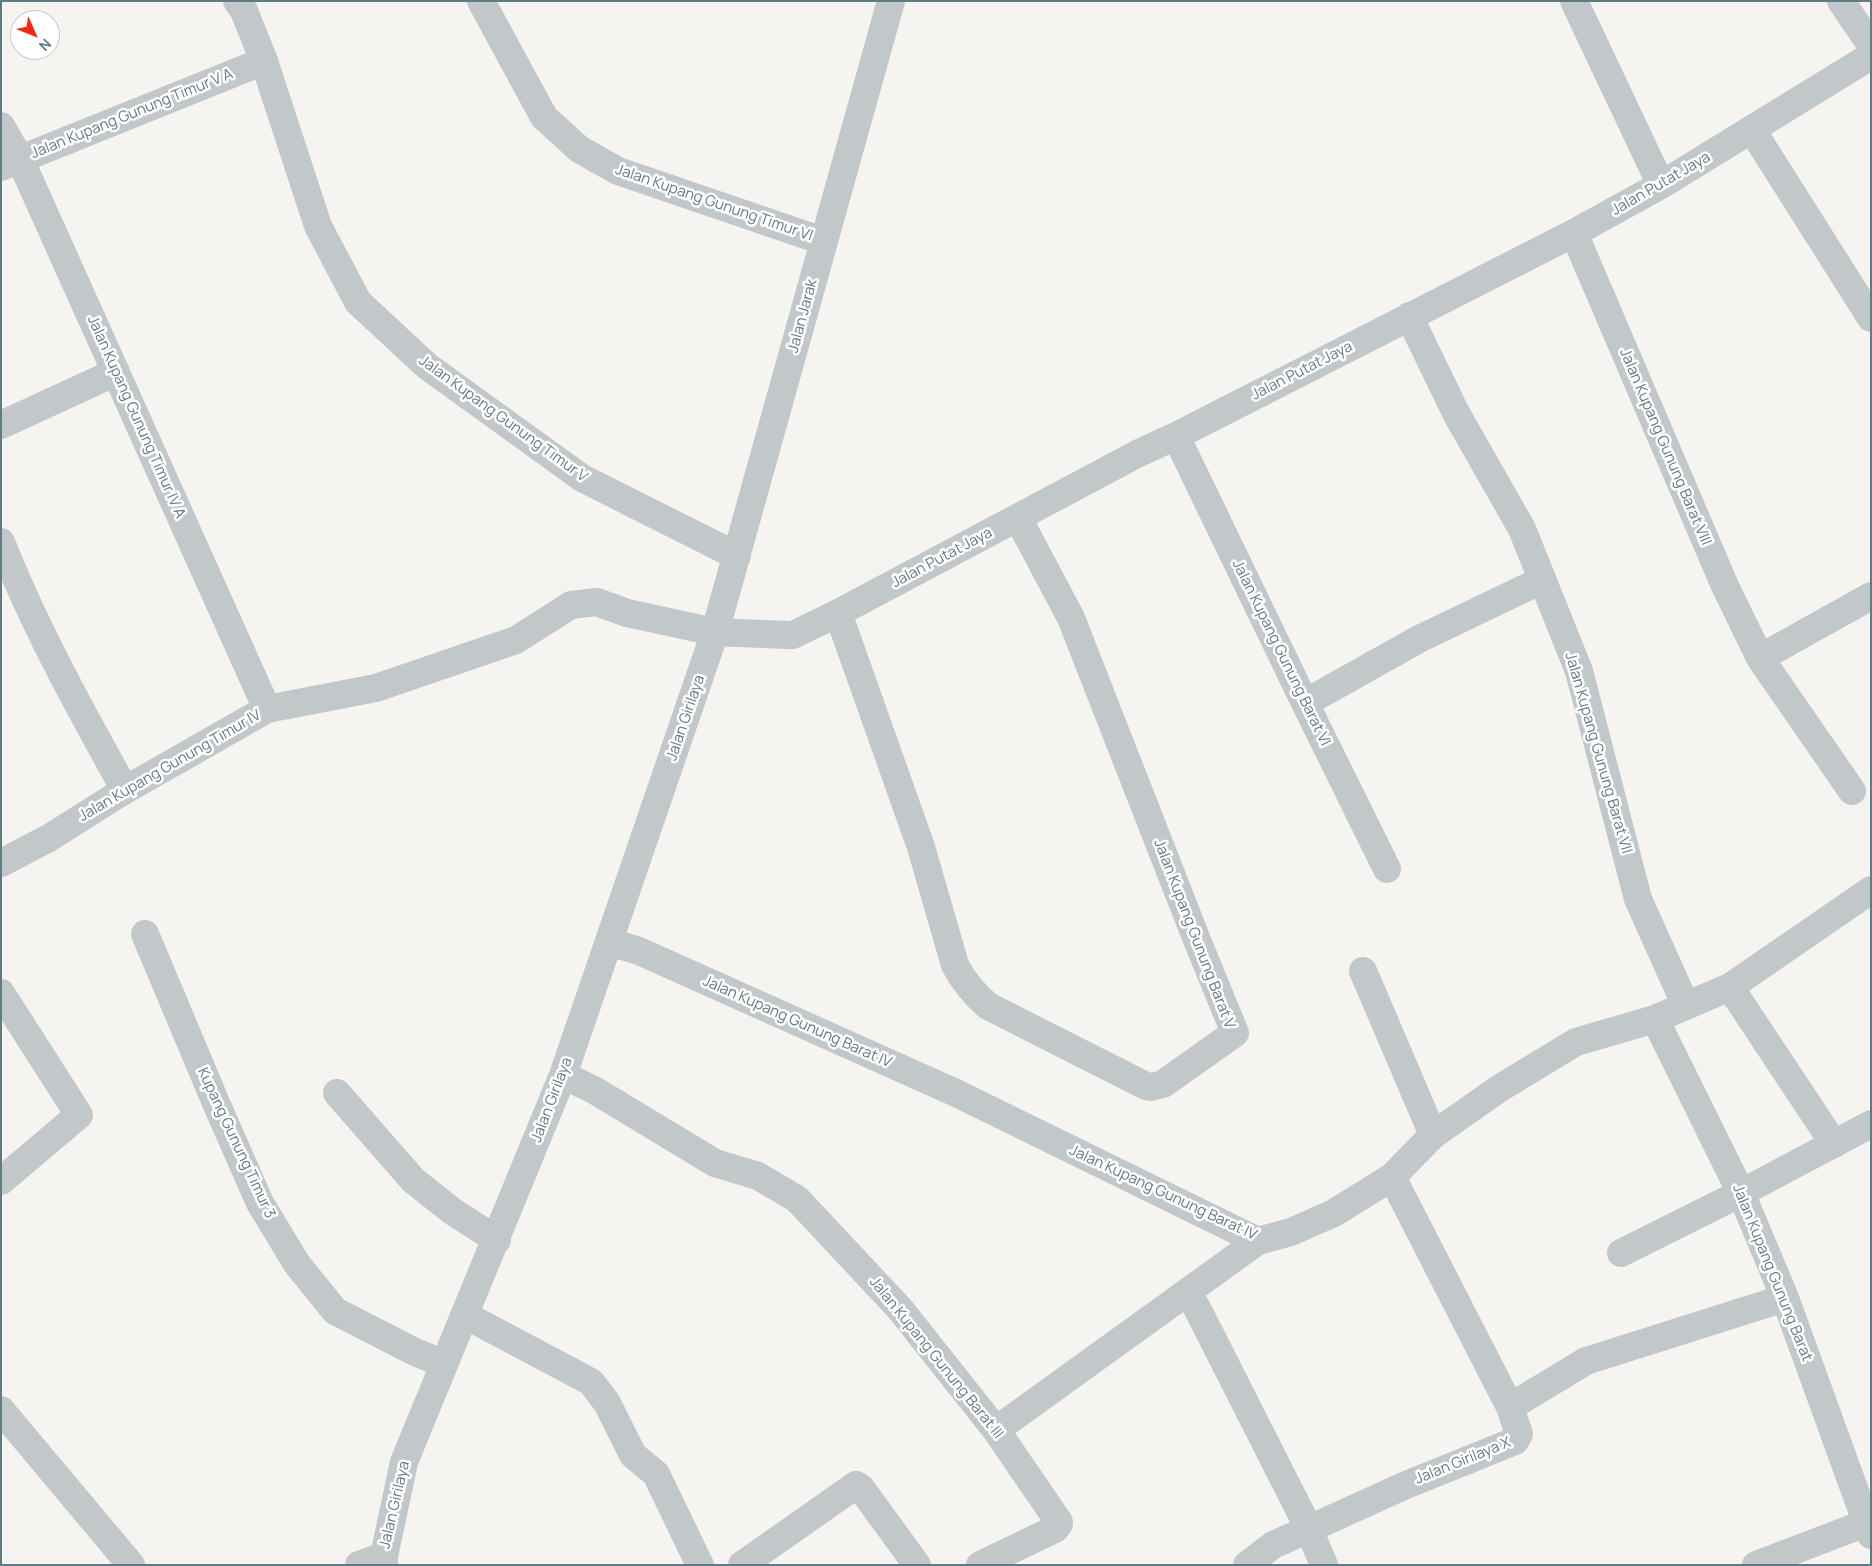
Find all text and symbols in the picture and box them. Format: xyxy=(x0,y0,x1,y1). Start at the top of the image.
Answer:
north arrow xyxy=(10,10,60,60)
text: N xyxy=(35,35,56,55)
street label: Jalan Kupang Gunung Timur V A xyxy=(28,65,236,163)
street label: Jalan Putat Jaya xyxy=(1608,148,1714,220)
street label: Jalan Kupang Gunung Timur VI xyxy=(613,161,815,245)
street label: Jalan Jarak xyxy=(785,277,821,355)
street label: Jalan Kupang Gunung Timur IV A xyxy=(83,313,189,521)
street label: Jalan Putat Jaya xyxy=(1248,338,1356,404)
street label: Jalan Kupang Gunung Barat VIII xyxy=(1615,346,1715,548)
street label: Jalan Kupang Gunung Timur V xyxy=(415,352,591,486)
street label: Jalan Putat Jaya xyxy=(889,524,995,592)
street label: Jalan Kupang Gunung Barat VI xyxy=(1228,557,1334,749)
street label: Jalan Kupang Gunung Barat VII xyxy=(1561,650,1635,856)
street label: Jalan Girilaya xyxy=(663,673,709,763)
street label: Jalan Kupang Gunung Timur IV xyxy=(76,706,264,826)
street label: Jalan Kupang Gunung Barat V xyxy=(1150,837,1238,1031)
street label: Jalan Kupang Gunung Barat IV xyxy=(700,972,894,1072)
street label: Jalan Girilaya xyxy=(528,1055,576,1145)
street label: Kupang Gunung Timur 3 xyxy=(193,1065,279,1221)
street label: Jalan Kupang Gunung Barat IV xyxy=(1066,1142,1260,1244)
street label: Jalan Kupang Gunung Barat xyxy=(1728,1182,1816,1364)
street label: Jalan Kupang Gunung Barat III xyxy=(865,1273,1007,1443)
street label: Jalan Girilaya X xyxy=(1413,1434,1513,1488)
street label: Jalan Girilaya xyxy=(376,1459,414,1551)

